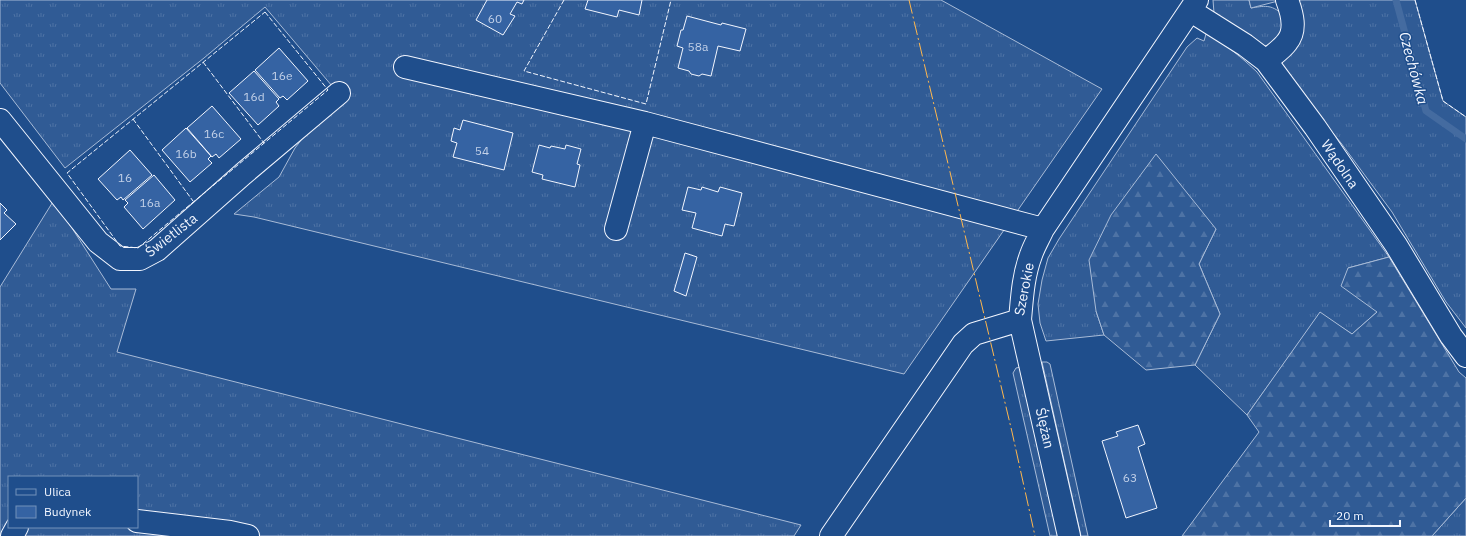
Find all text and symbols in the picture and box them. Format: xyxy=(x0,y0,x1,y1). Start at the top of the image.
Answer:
house number: 60 xyxy=(488,11,502,26)
water label: Czechówka xyxy=(1395,30,1433,107)
house number: 58a xyxy=(688,39,709,54)
house number: 16e xyxy=(272,68,293,83)
house number: 16d xyxy=(243,89,265,104)
house number: 16c xyxy=(204,126,224,141)
street label: Wądolna xyxy=(1317,136,1363,192)
house number: 54 xyxy=(475,143,489,158)
house number: 16b xyxy=(175,146,197,161)
house number: 16 xyxy=(118,170,132,185)
house number: 16a xyxy=(140,195,161,210)
street label: Świetlista xyxy=(141,208,201,261)
street label: Szerokie xyxy=(1010,261,1038,317)
street label: Ślężan xyxy=(1032,406,1059,450)
house number: 63 xyxy=(1123,470,1137,485)
legend xyxy=(8,476,138,528)
text: Ulica xyxy=(44,484,71,499)
scale bar xyxy=(1330,502,1400,528)
text: Budynek xyxy=(44,504,92,519)
text: 20 m xyxy=(1336,508,1364,523)

